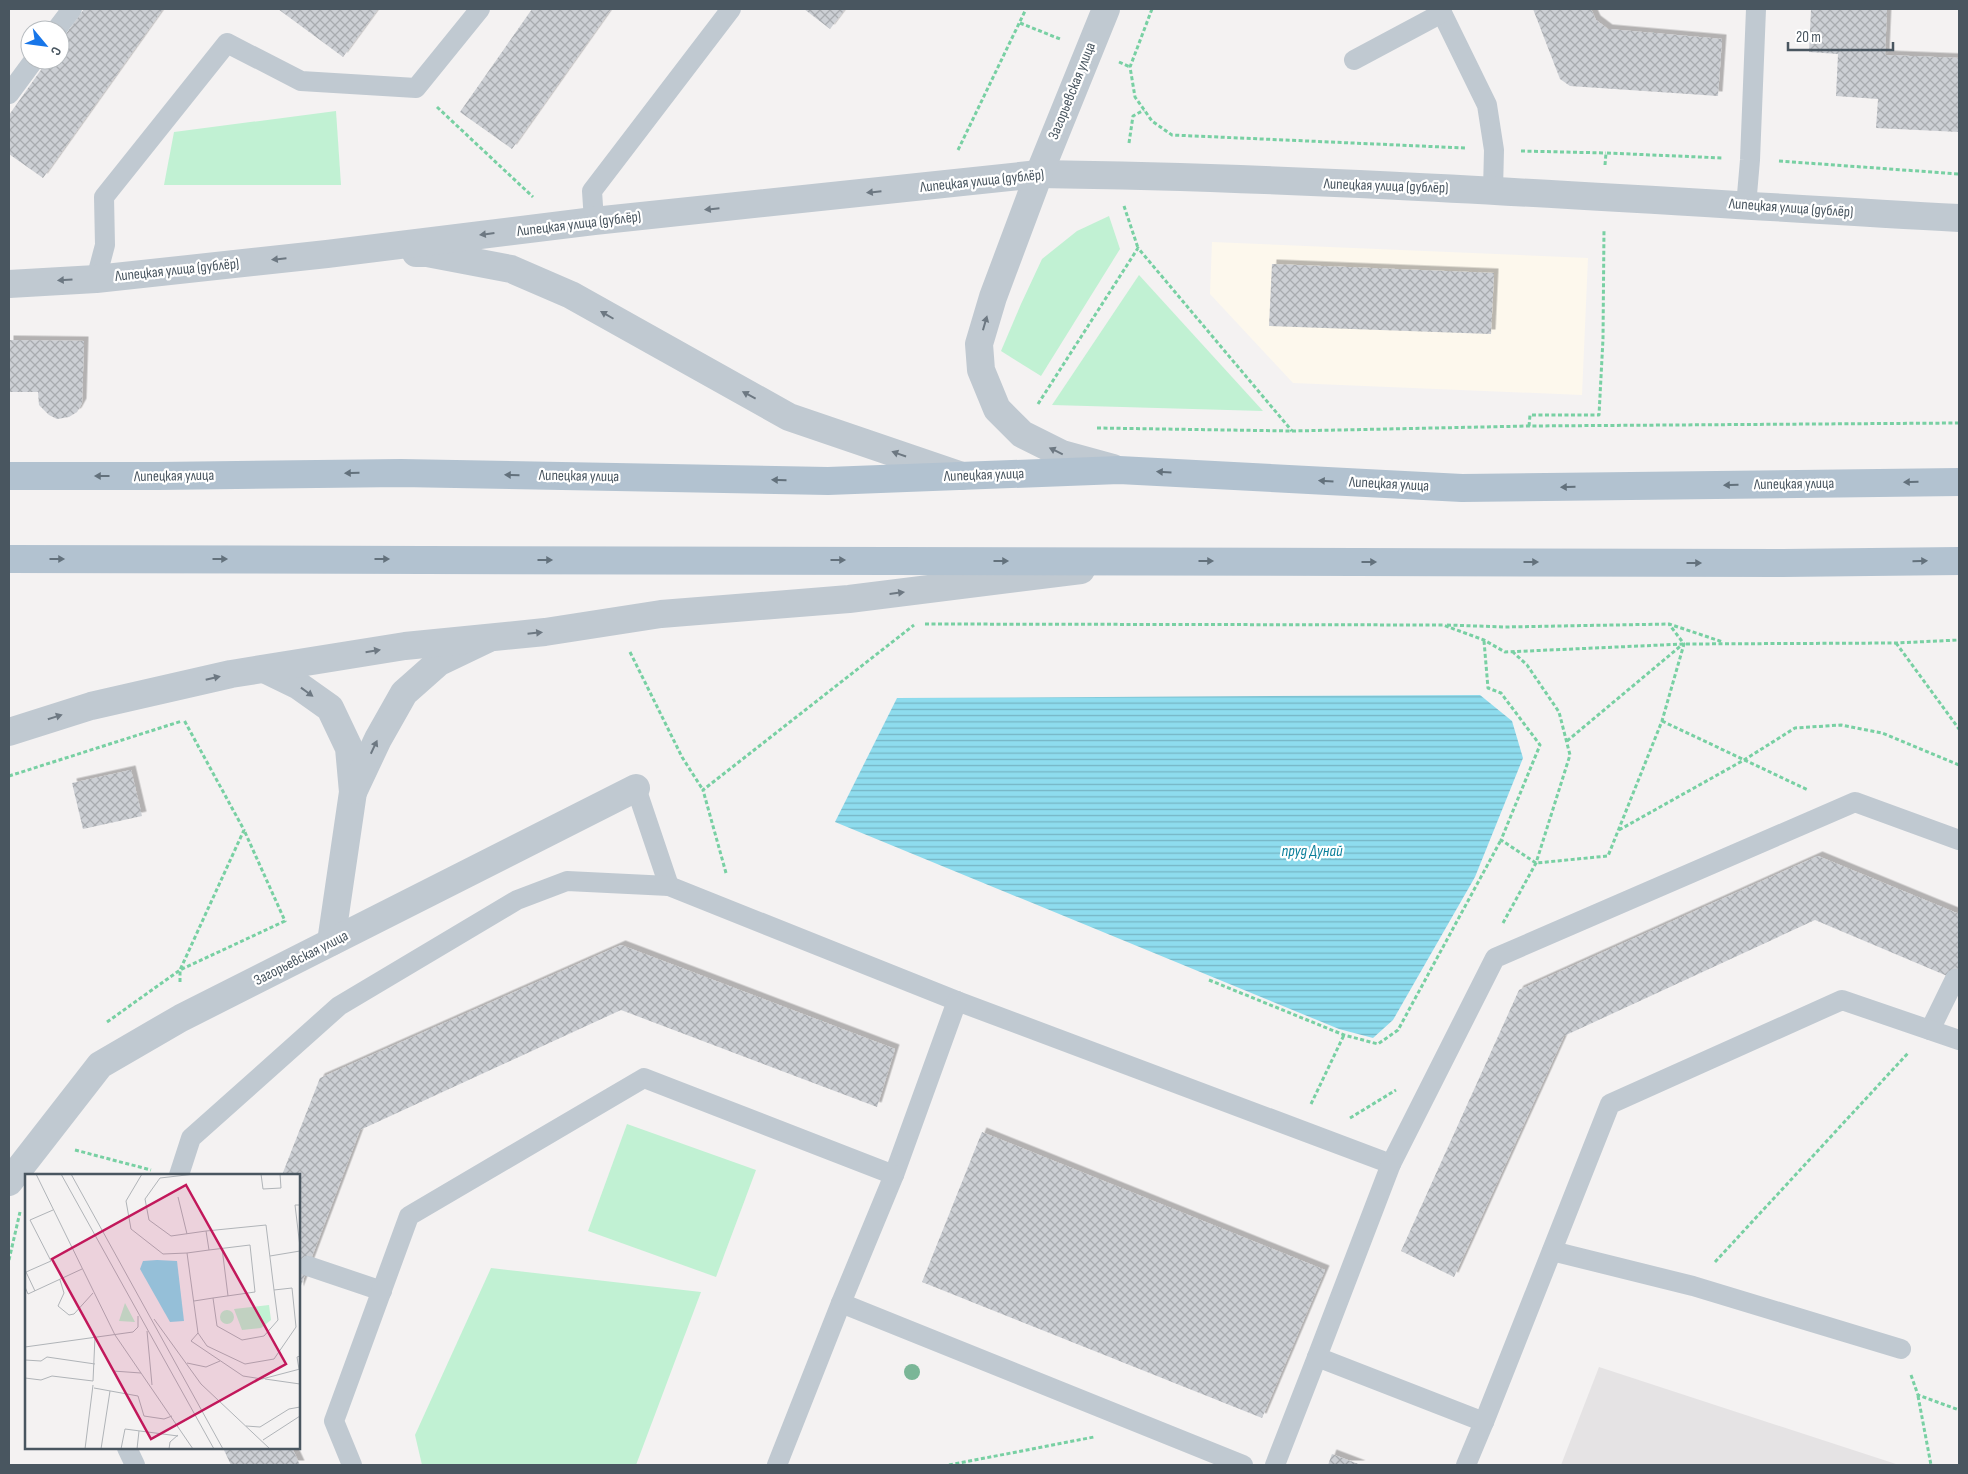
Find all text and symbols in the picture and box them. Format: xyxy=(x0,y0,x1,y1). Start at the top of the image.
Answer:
north arrow xyxy=(20,20,70,70)
scale bar xyxy=(1788,20,1893,52)
text: 20 m xyxy=(1796,28,1821,47)
street label: Загорьевская улица xyxy=(1044,39,1100,142)
text: С xyxy=(47,44,65,58)
street label: Липецкая улица (дублёр) xyxy=(918,165,1045,197)
street label: Липецкая улица (дублёр) xyxy=(1322,174,1449,198)
one-way arrow xyxy=(865,188,881,196)
street label: Липецкая улица (дублёр) xyxy=(1727,194,1854,222)
one-way arrow xyxy=(704,205,720,213)
street label: Липецкая улица (дублёр) xyxy=(515,207,642,241)
one-way arrow xyxy=(479,230,495,238)
street label: Липецкая улица (дублёр) xyxy=(113,254,240,286)
one-way arrow xyxy=(270,255,286,263)
one-way arrow xyxy=(57,277,73,285)
one-way arrow xyxy=(600,311,614,320)
one-way arrow xyxy=(981,316,989,331)
one-way arrow xyxy=(741,391,756,399)
one-way arrow xyxy=(1049,446,1063,454)
one-way arrow xyxy=(892,450,907,458)
street label: Липецкая улица xyxy=(943,464,1025,486)
street label: Липецкая улица xyxy=(133,466,215,486)
street label: Липецкая улица xyxy=(538,466,620,486)
one-way arrow xyxy=(1156,468,1172,476)
one-way arrow xyxy=(344,470,360,478)
one-way arrow xyxy=(503,471,519,479)
one-way arrow xyxy=(94,472,110,480)
street label: Липецкая улица xyxy=(1347,472,1430,496)
street label: Липецкая улица xyxy=(1753,474,1835,494)
one-way arrow xyxy=(771,476,787,484)
one-way arrow xyxy=(1318,477,1334,485)
one-way arrow xyxy=(1902,478,1918,486)
one-way arrow xyxy=(1722,481,1738,489)
one-way arrow xyxy=(1560,483,1576,491)
one-way arrow xyxy=(50,555,66,563)
one-way arrow xyxy=(212,555,228,563)
one-way arrow xyxy=(375,555,391,563)
one-way arrow xyxy=(537,556,553,564)
one-way arrow xyxy=(831,556,847,564)
one-way arrow xyxy=(993,557,1009,565)
one-way arrow xyxy=(1199,557,1215,565)
one-way arrow xyxy=(1912,557,1928,565)
one-way arrow xyxy=(1361,558,1377,566)
one-way arrow xyxy=(1524,558,1540,566)
one-way arrow xyxy=(1686,559,1702,567)
one-way arrow xyxy=(890,589,906,597)
one-way arrow xyxy=(527,629,543,637)
one-way arrow xyxy=(365,647,381,655)
one-way arrow xyxy=(205,674,220,682)
one-way arrow xyxy=(300,687,314,697)
one-way arrow xyxy=(48,713,63,721)
one-way arrow xyxy=(369,740,378,755)
water label: пруд Дунай xyxy=(1282,842,1343,861)
street label: Загорьевская улица xyxy=(251,926,352,990)
inset map xyxy=(25,1174,300,1449)

